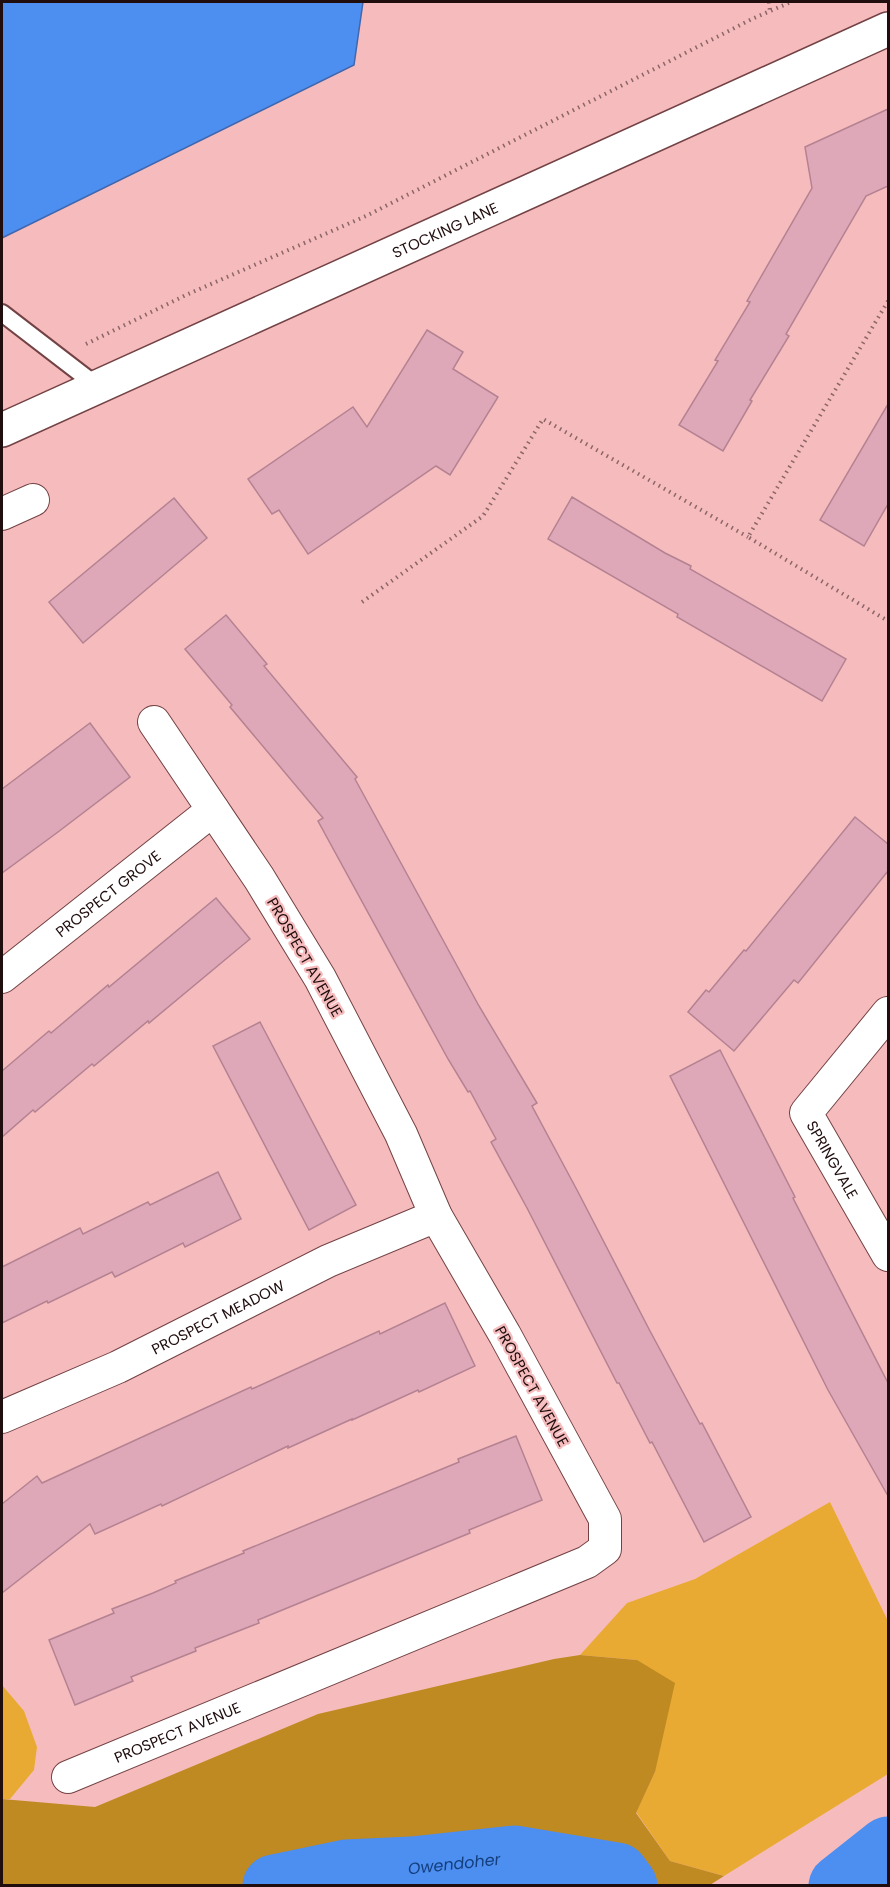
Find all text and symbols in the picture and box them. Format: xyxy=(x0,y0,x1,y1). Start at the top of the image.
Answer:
street label: STOCKING LANE xyxy=(388,197,501,263)
street label: PROSPECT GROVE xyxy=(51,845,165,941)
street label: PROSPECT AVENUE xyxy=(262,893,348,1021)
street label: SPRINGVALE xyxy=(802,1117,864,1202)
street label: PROSPECT MEADOW xyxy=(148,1274,288,1359)
street label: PROSPECT AVENUE xyxy=(490,1322,574,1450)
street label: PROSPECT AVENUE xyxy=(111,1696,243,1767)
water label: Owendoher xyxy=(407,1847,503,1880)

